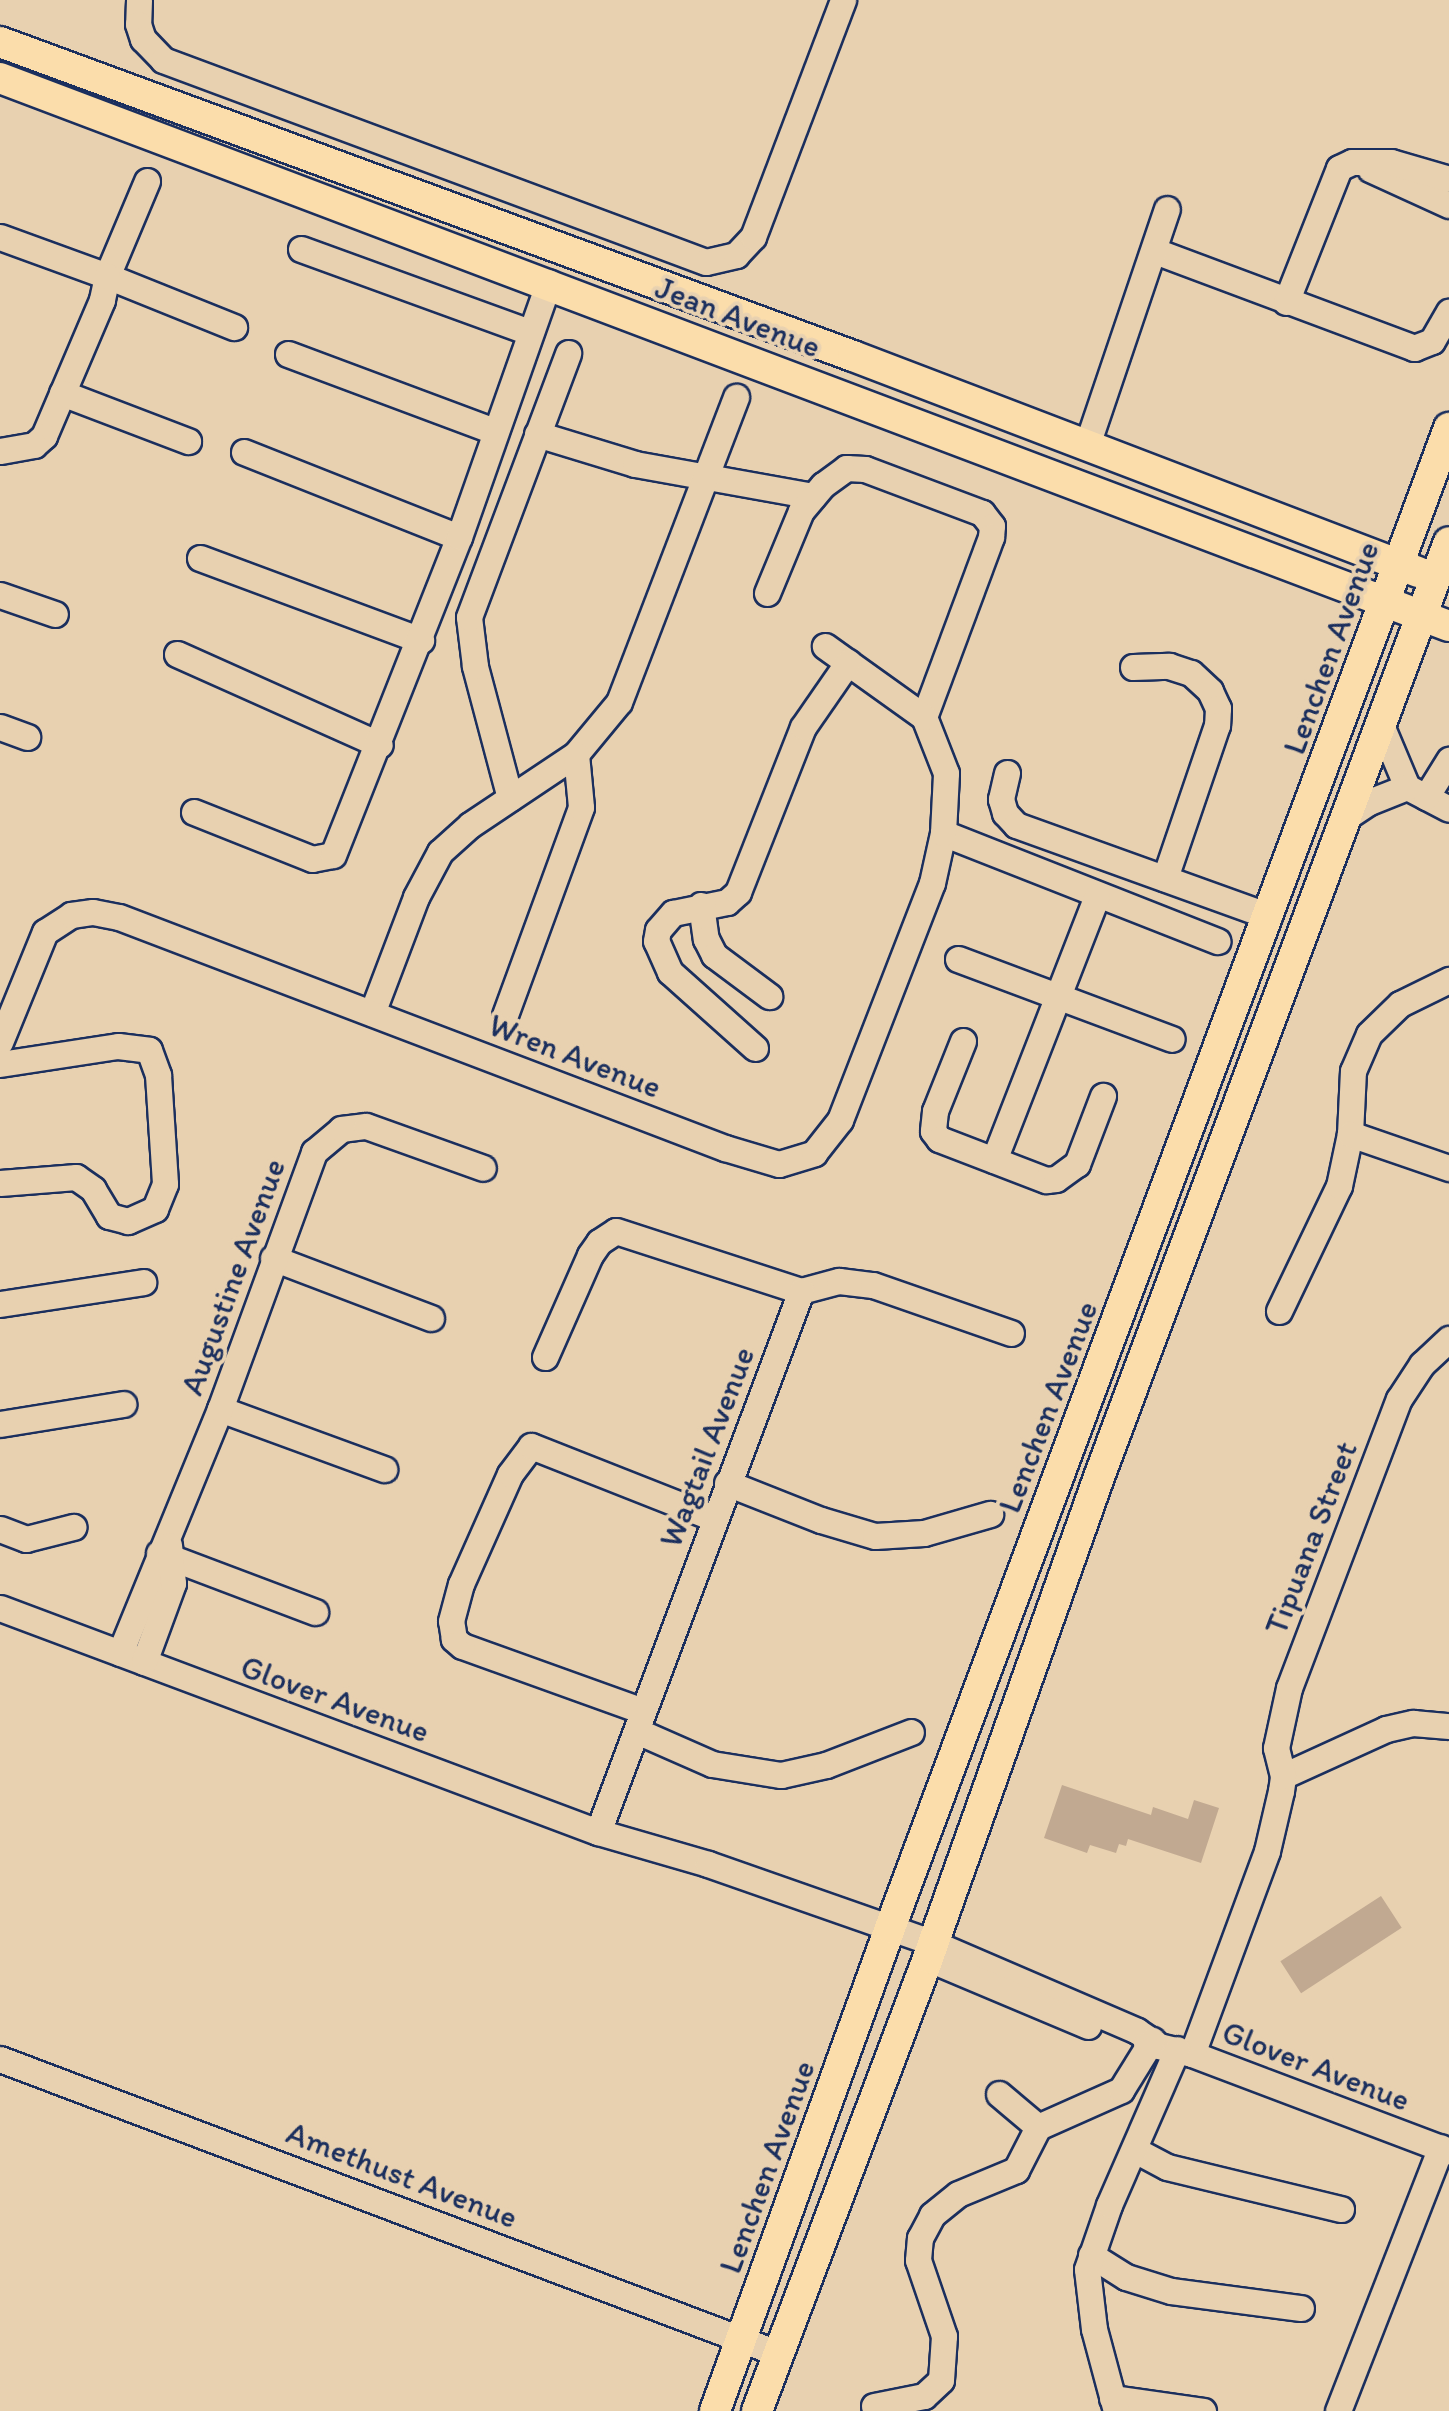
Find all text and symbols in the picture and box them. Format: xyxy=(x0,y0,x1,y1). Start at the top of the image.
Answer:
street label: Jean Avenue xyxy=(651,268,825,366)
street label: Lenchen Avenue xyxy=(1275,537,1387,759)
street label: Wren Avenue xyxy=(484,1006,666,1106)
street label: Augustine Avenue xyxy=(173,1154,293,1400)
street label: Lenchen Avenue xyxy=(990,1297,1106,1517)
street label: Wagtail Avenue xyxy=(651,1341,763,1553)
street label: Tipuana Street xyxy=(1257,1437,1365,1639)
street label: Glover Avenue xyxy=(236,1647,434,1751)
street label: Glover Avenue xyxy=(1217,2013,1415,2119)
street label: Lenchen Avenue xyxy=(711,2056,823,2278)
street label: Amethust Avenue xyxy=(282,2114,522,2236)

